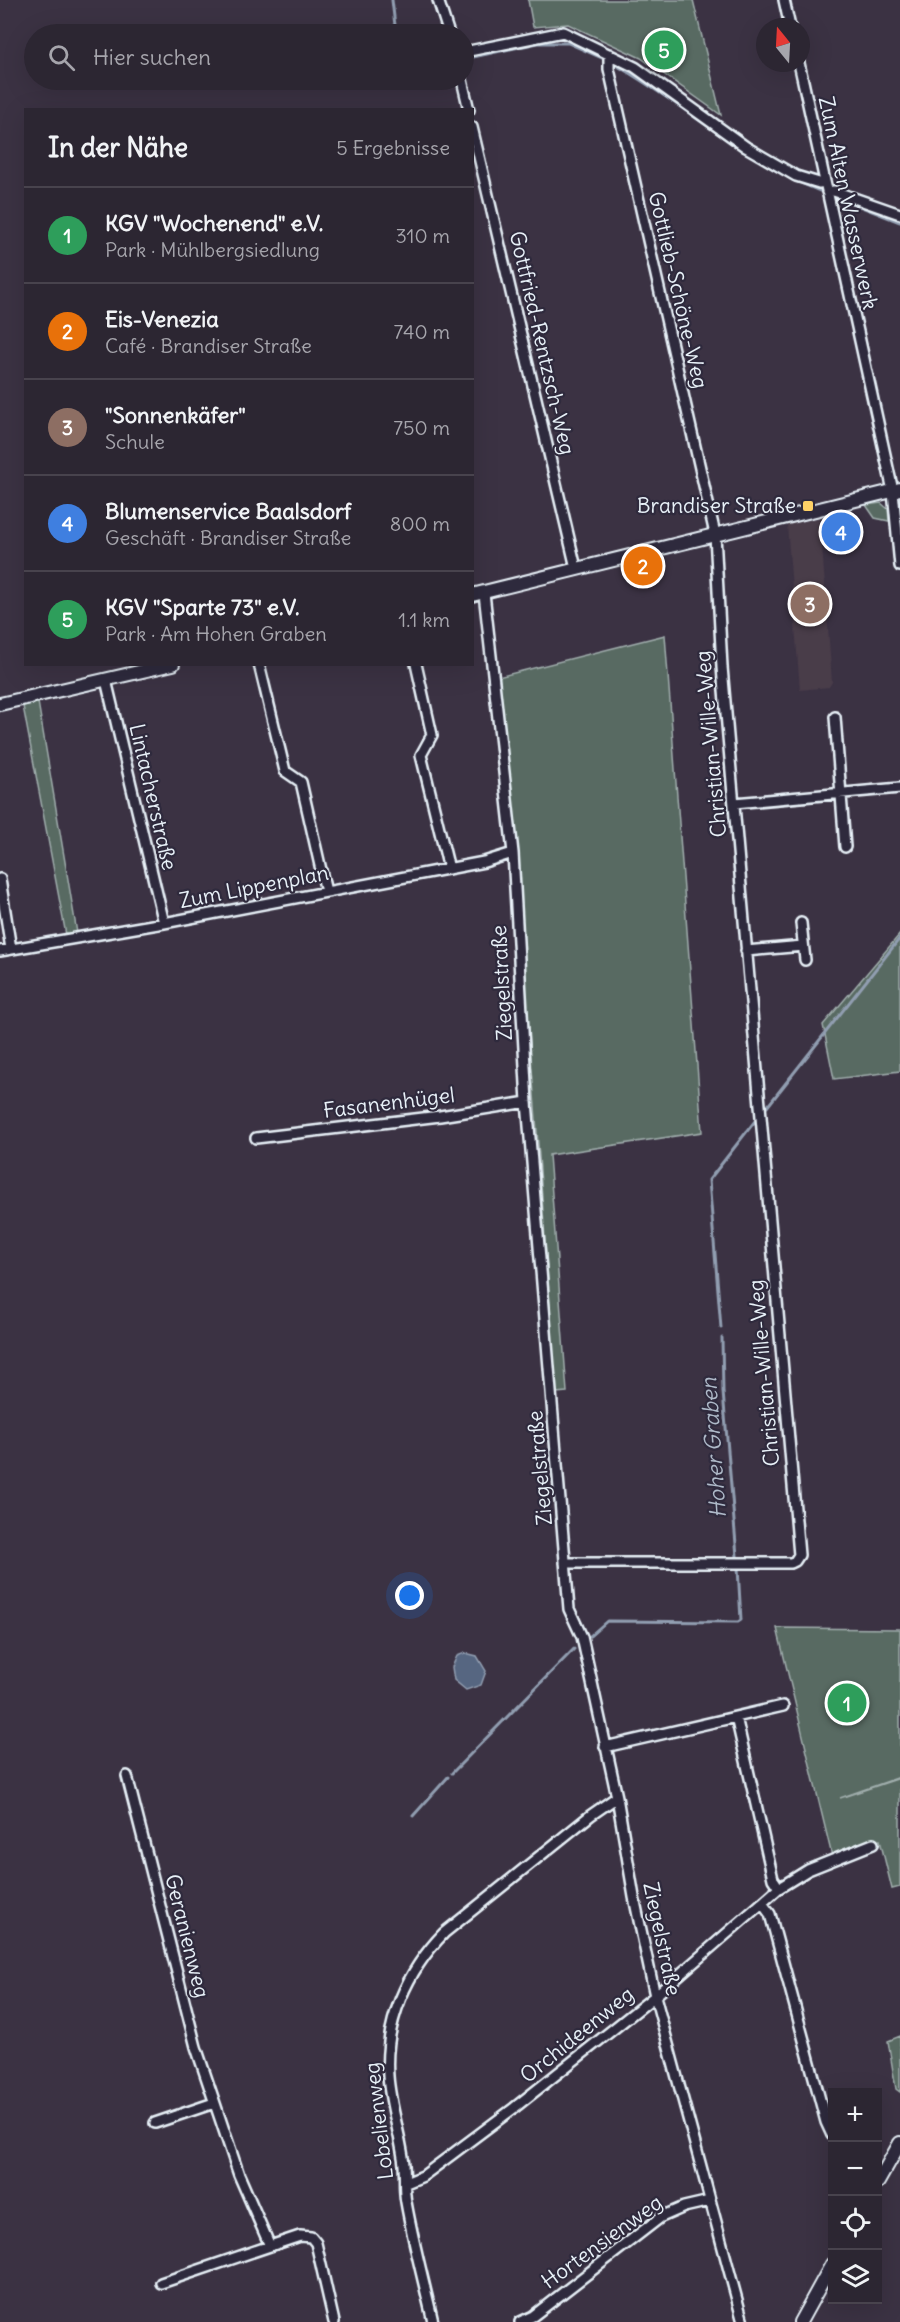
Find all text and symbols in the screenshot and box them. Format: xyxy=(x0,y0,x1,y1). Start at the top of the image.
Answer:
north arrow xyxy=(756,18,810,72)
search box xyxy=(24,24,474,90)
pin: 5 xyxy=(644,28,684,72)
icon: search xyxy=(45,41,78,74)
text: Hier suchen xyxy=(93,43,211,71)
street label: Zum Alten Wasserwerk xyxy=(813,94,884,312)
text: In der Nähe xyxy=(48,131,188,164)
text: 5 Ergebnisse xyxy=(336,135,450,160)
street label: Gottlieb-Schöne-Weg xyxy=(643,189,714,391)
text: KGV "Wochenend" e.V. xyxy=(105,209,323,237)
text: 1 xyxy=(64,223,71,248)
text: 310 m xyxy=(395,223,450,248)
street label: Gottfried-Rentzsch-Weg xyxy=(504,228,581,457)
text: Park · Mühlbergsiedlung xyxy=(105,237,320,262)
text: Eis-Venezia xyxy=(105,305,219,333)
text: 2 xyxy=(62,319,73,344)
text: 740 m xyxy=(394,319,450,344)
text: Café · Brandiser Straße xyxy=(105,333,312,358)
text: "Sonnenkäfer" xyxy=(105,401,246,429)
text: 3 xyxy=(62,415,73,440)
text: 750 m xyxy=(393,415,450,440)
text: Schule xyxy=(105,429,165,454)
place label: Brandiser Straße xyxy=(637,492,796,519)
text: Blumenservice Baalsdorf xyxy=(105,497,351,525)
marker: Brandiser Straße xyxy=(801,499,815,513)
pin: 4 xyxy=(822,510,860,554)
text: 4 xyxy=(62,511,73,536)
text: 800 m xyxy=(390,511,450,536)
text: Geschäft · Brandiser Straße xyxy=(105,525,351,550)
pin: 2 xyxy=(624,544,662,588)
pin: 3 xyxy=(790,582,830,626)
text: KGV "Sparte 73" e.V. xyxy=(105,593,300,621)
text: 5 xyxy=(62,607,73,632)
text: 1.1 km xyxy=(398,607,450,632)
text: Park · Am Hohen Graben xyxy=(105,621,327,646)
street label: Christian-Wille-Weg xyxy=(689,650,732,839)
street label: Lintacherstraße xyxy=(124,721,183,873)
street label: Zum Lippenplan xyxy=(177,859,331,914)
street label: Ziegelstraße xyxy=(485,925,518,1041)
street label: Fasanenhügel xyxy=(322,1081,456,1124)
street label: Christian-Wille-Weg xyxy=(742,1279,785,1468)
water label: Hoher Graben xyxy=(694,1376,732,1519)
street label: Ziegelstraße xyxy=(521,1409,558,1527)
your location xyxy=(395,1581,424,1610)
pin: 1 xyxy=(828,1680,866,1726)
street label: Geranienweg xyxy=(159,1871,216,2001)
street label: Ziegelstraße xyxy=(637,1880,688,1998)
street label: Orchideenweg xyxy=(514,1981,639,2089)
street label: Lobelienweg xyxy=(358,2061,399,2181)
map controls xyxy=(828,2088,882,2304)
button: + xyxy=(828,2088,882,2142)
button: − xyxy=(828,2142,882,2196)
street label: Hortensienweg xyxy=(536,2189,667,2295)
button: locate xyxy=(828,2196,882,2250)
button: layers xyxy=(828,2250,882,2304)

